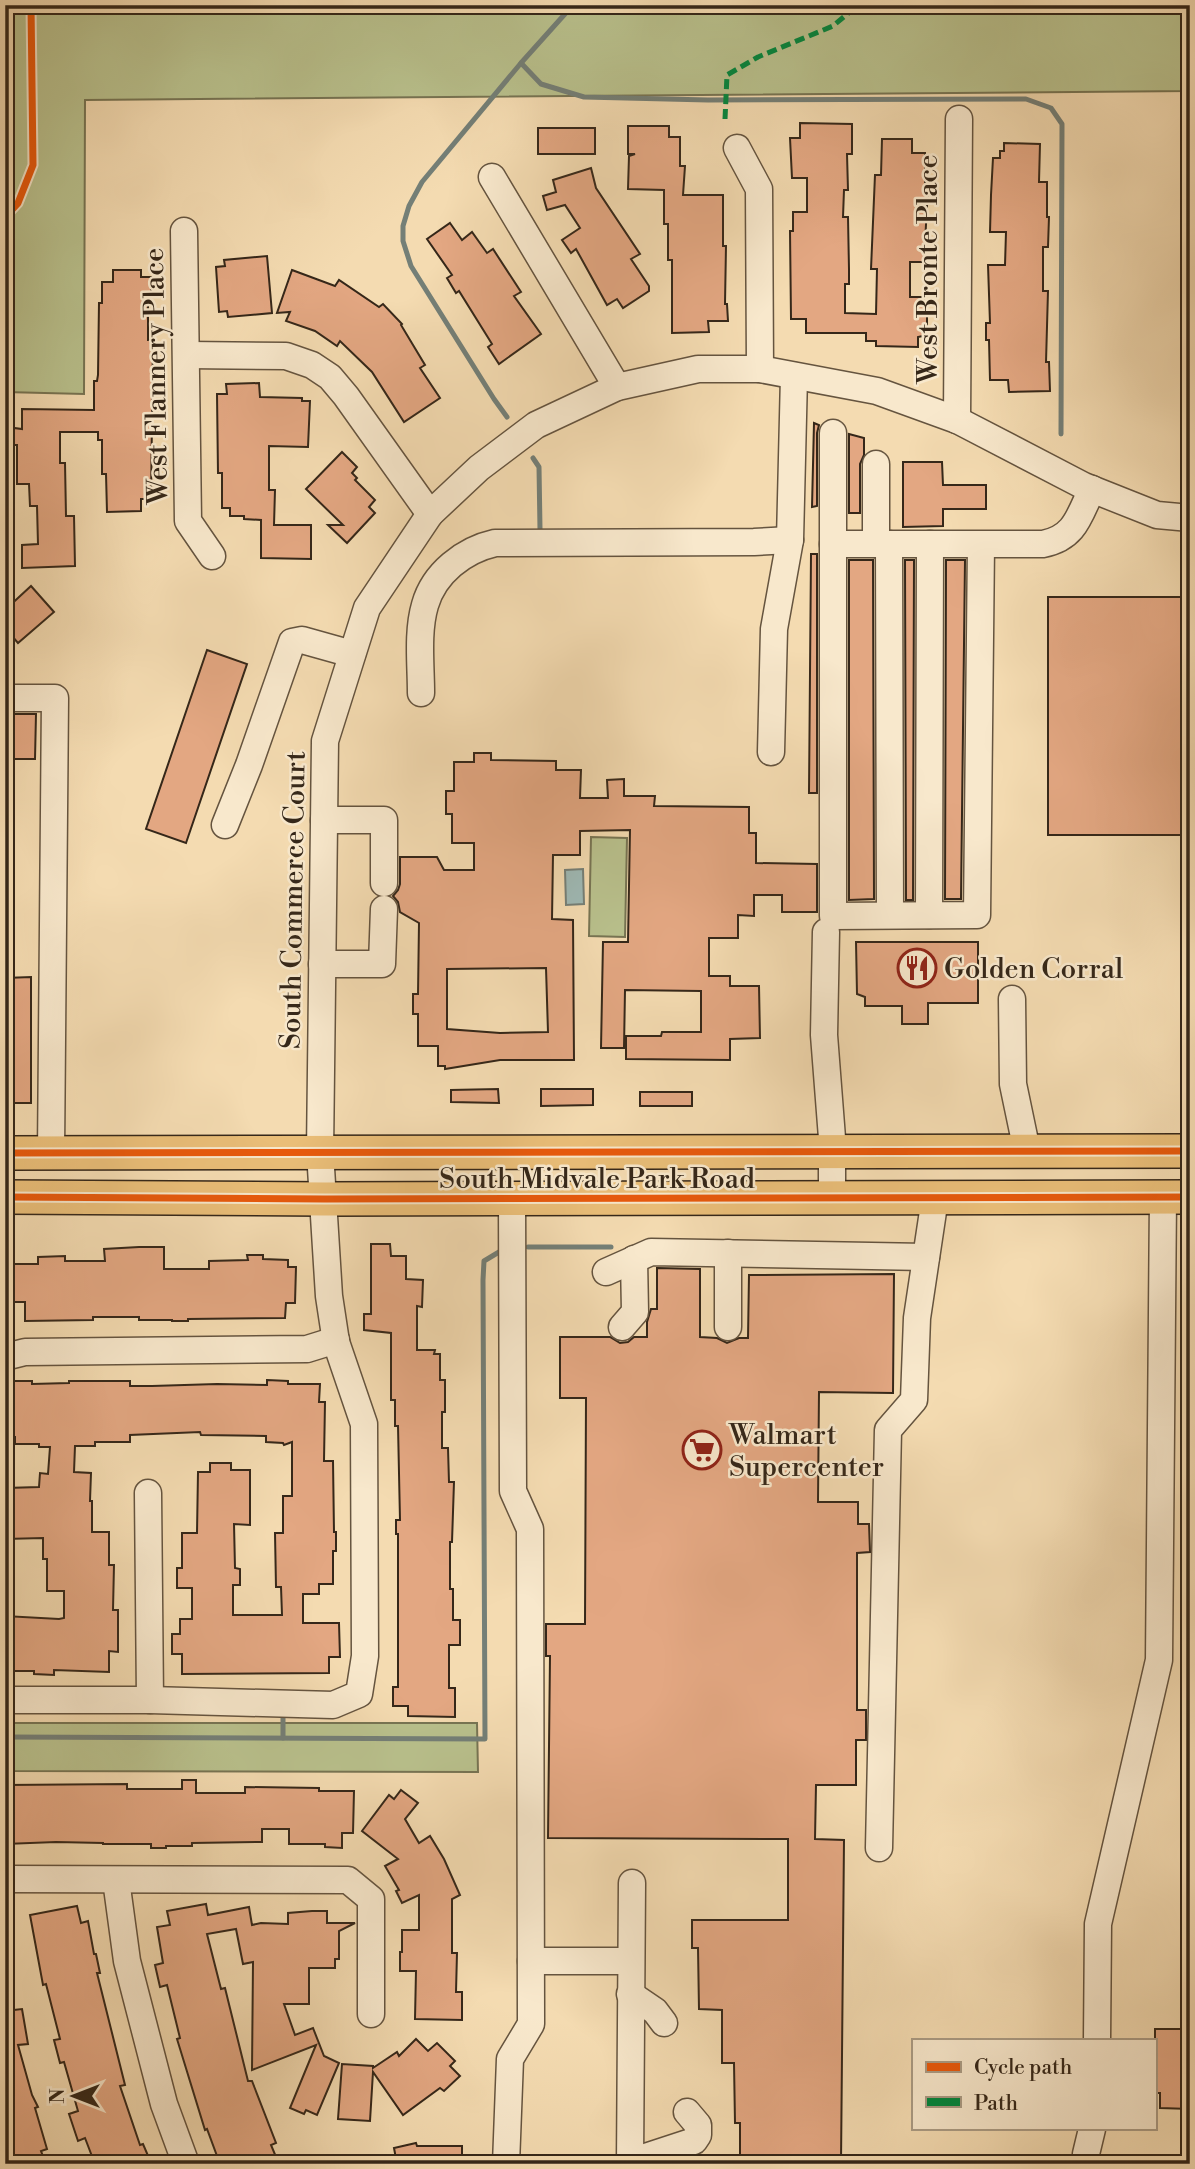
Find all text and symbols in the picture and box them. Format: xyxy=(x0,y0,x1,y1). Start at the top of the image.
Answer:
street label: West Bronte Place xyxy=(911,154,946,385)
street label: West Flannery Place xyxy=(137,247,176,506)
street label: South Commerce Court xyxy=(273,751,314,1049)
restaurant icon: Golden Corral xyxy=(896,947,938,989)
place label: Golden Corral xyxy=(944,952,1123,987)
street label: South Midvale Park Road xyxy=(439,1162,755,1197)
place label: Walmart Supercenter xyxy=(728,1418,884,1485)
supermarket icon: Walmart Supercenter xyxy=(681,1429,723,1471)
legend xyxy=(912,2039,1156,2130)
text: Cycle path xyxy=(974,2055,1073,2081)
north arrow xyxy=(38,2060,108,2130)
text: N xyxy=(46,2088,70,2104)
text: Path xyxy=(974,2091,1019,2117)

